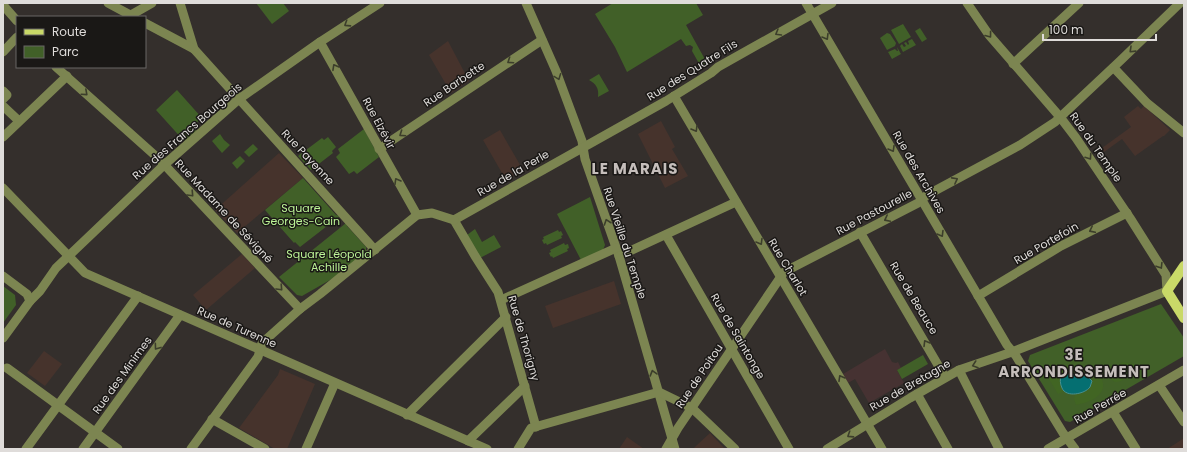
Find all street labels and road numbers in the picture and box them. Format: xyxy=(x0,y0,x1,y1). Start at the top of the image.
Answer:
street label: Rue des Quatre Fils xyxy=(644,35,741,104)
street label: Rue Barbette xyxy=(420,57,488,110)
street label: Rue des Francs Bourgeois xyxy=(129,79,245,183)
street label: Rue Elzévir xyxy=(359,94,399,152)
street label: Rue du Temple xyxy=(1066,109,1126,185)
street label: Rue Payenne xyxy=(278,126,338,189)
street label: Rue des Archives xyxy=(889,128,949,217)
street label: Rue de la Perle xyxy=(474,146,552,200)
street label: Rue Madame de Sévigné xyxy=(171,155,277,267)
street label: Rue Vieille du Temple xyxy=(599,185,651,301)
street label: Rue Pastourelle xyxy=(833,185,915,239)
street label: Rue Portefoin xyxy=(1011,218,1081,268)
street label: Rue Charlot xyxy=(765,235,811,299)
street label: Rue de Beauce xyxy=(886,259,942,338)
street label: Rue de Saintonge xyxy=(707,290,769,382)
street label: Rue de Thorigny xyxy=(504,293,544,383)
street label: Rue de Turenne xyxy=(195,302,279,352)
street label: Rue des Minimes xyxy=(88,333,156,417)
street label: Rue de Poitou xyxy=(671,340,727,412)
street label: Rue de Bretagne xyxy=(867,355,954,415)
street label: Rue Perrée xyxy=(1071,384,1129,428)

